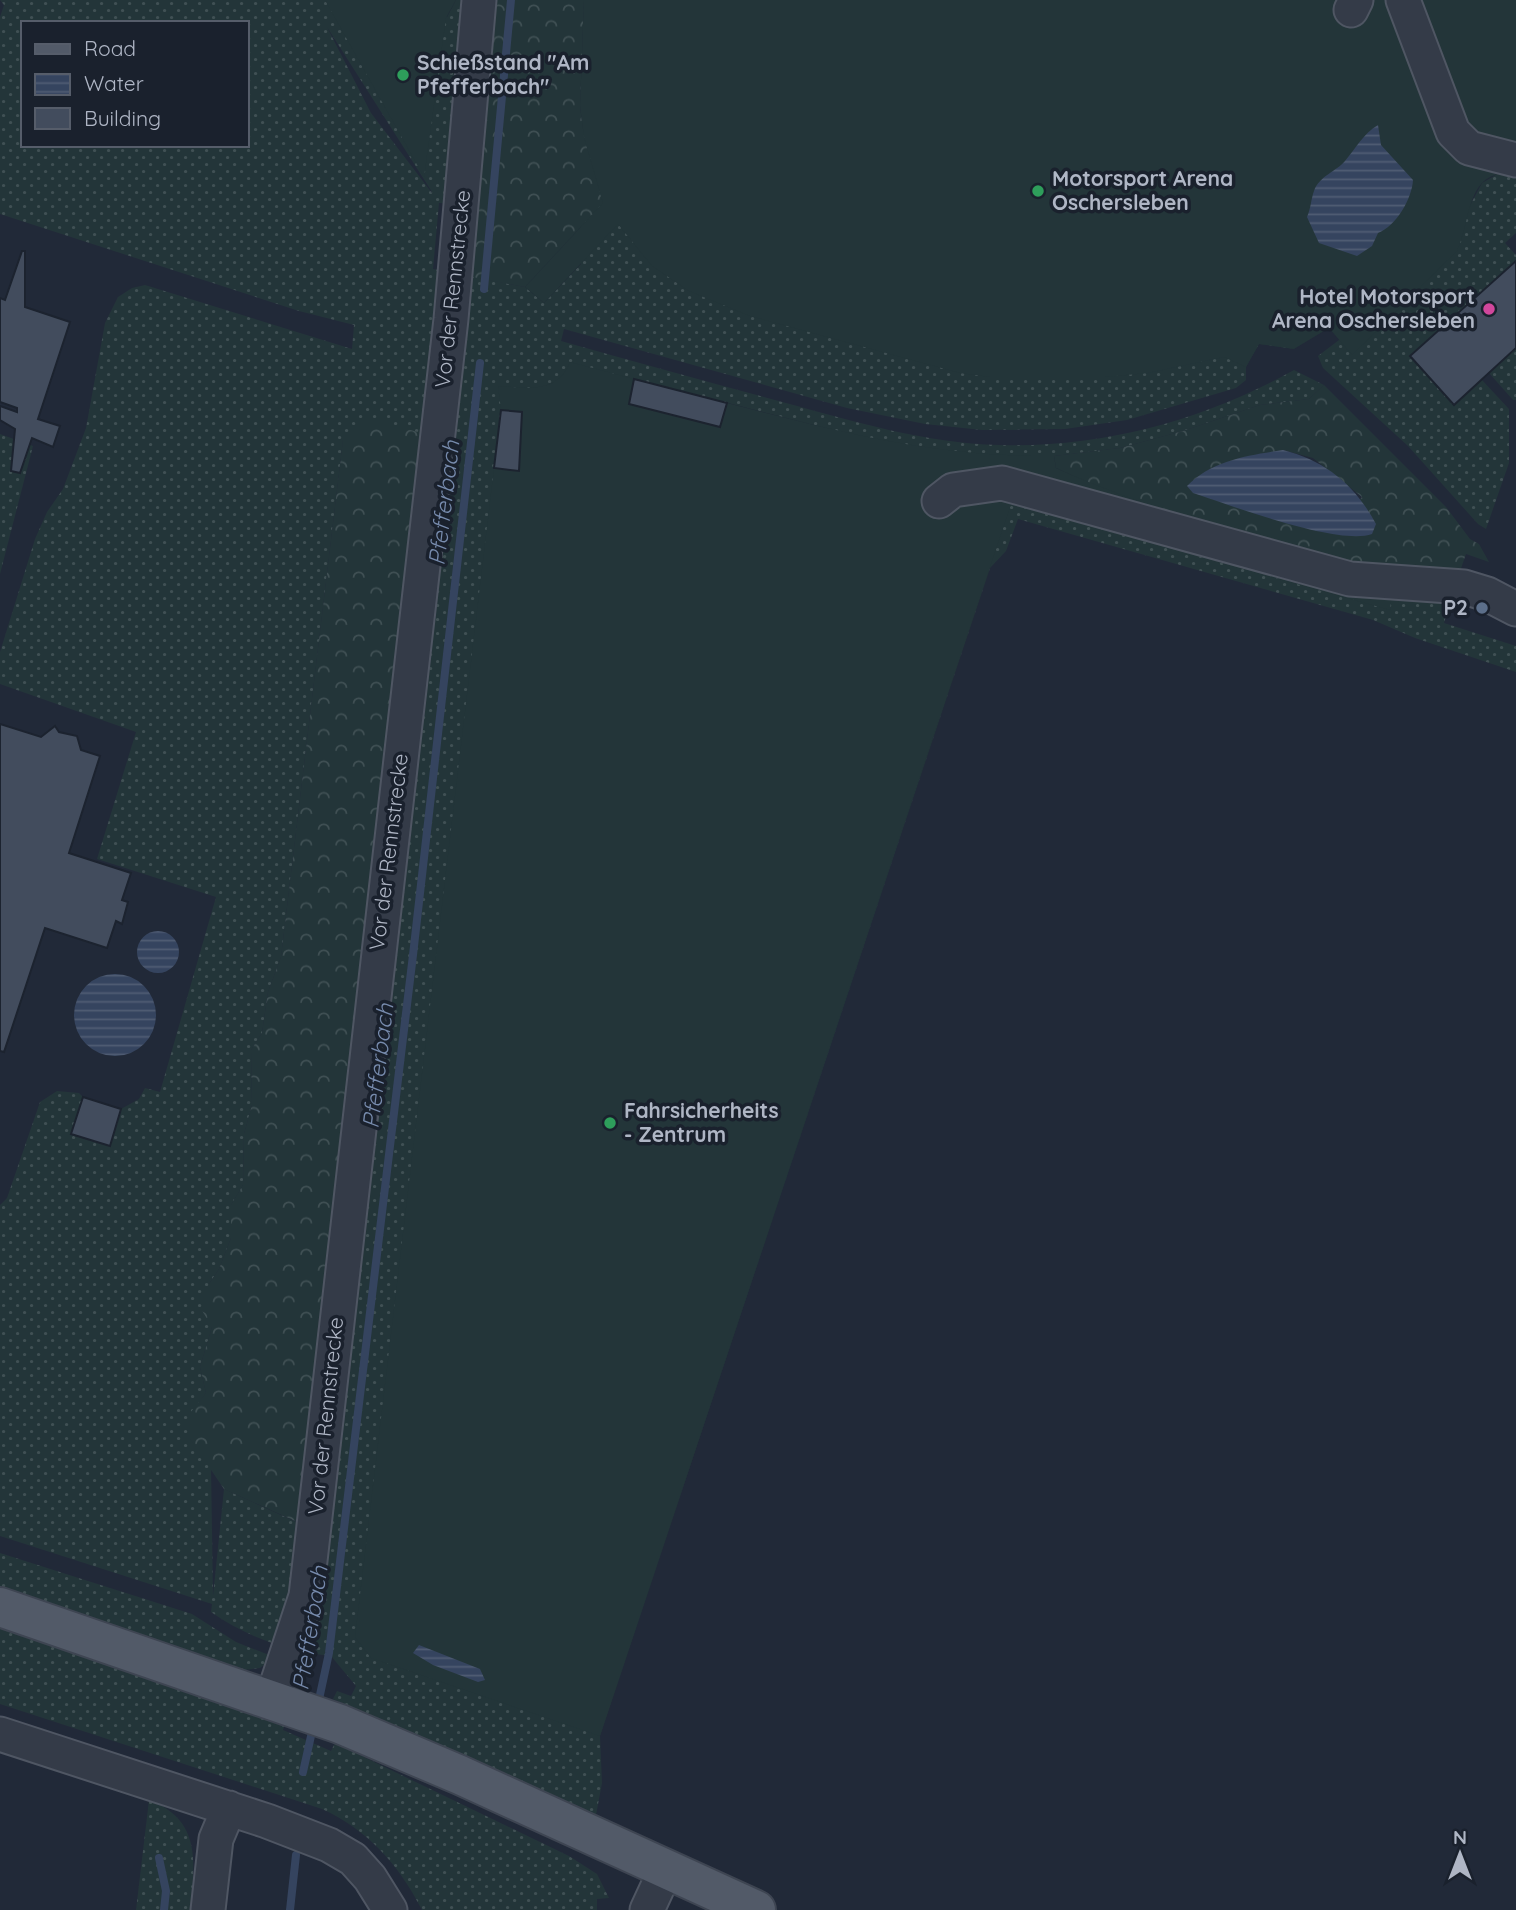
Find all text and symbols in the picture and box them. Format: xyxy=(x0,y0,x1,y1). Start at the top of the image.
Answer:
legend xyxy=(21,21,248,147)
text: Road xyxy=(84,35,136,61)
place label: Schießstand "Am Pfefferbach" xyxy=(417,49,589,99)
marker: Schießstand "Am Pfefferbach" xyxy=(395,67,411,83)
text: Water xyxy=(84,70,144,96)
text: Building xyxy=(84,105,161,131)
place label: Motorsport Arena Oschersleben xyxy=(1052,165,1233,215)
marker: Motorsport Arena Oschersleben xyxy=(1030,183,1046,199)
street label: Vor der Rennstrecke xyxy=(429,189,475,389)
place label: Hotel Motorsport Arena Oschersleben xyxy=(1272,283,1475,333)
marker: Hotel Motorsport Arena Oschersleben xyxy=(1481,301,1497,317)
water label: Pfefferbach xyxy=(421,438,466,567)
place label: P2 xyxy=(1443,594,1468,620)
marker: P2 xyxy=(1474,600,1490,616)
street label: Vor der Rennstrecke xyxy=(363,752,413,952)
water label: Pfefferbach xyxy=(355,1001,400,1130)
place label: Fahrsicherheits - Zentrum xyxy=(624,1097,779,1147)
marker: Fahrsicherheits - Zentrum xyxy=(602,1115,618,1131)
street label: Vor der Rennstrecke xyxy=(302,1316,348,1516)
water label: Pfefferbach xyxy=(285,1563,334,1692)
north arrow xyxy=(1425,1819,1495,1889)
text: N xyxy=(1453,1825,1467,1849)

